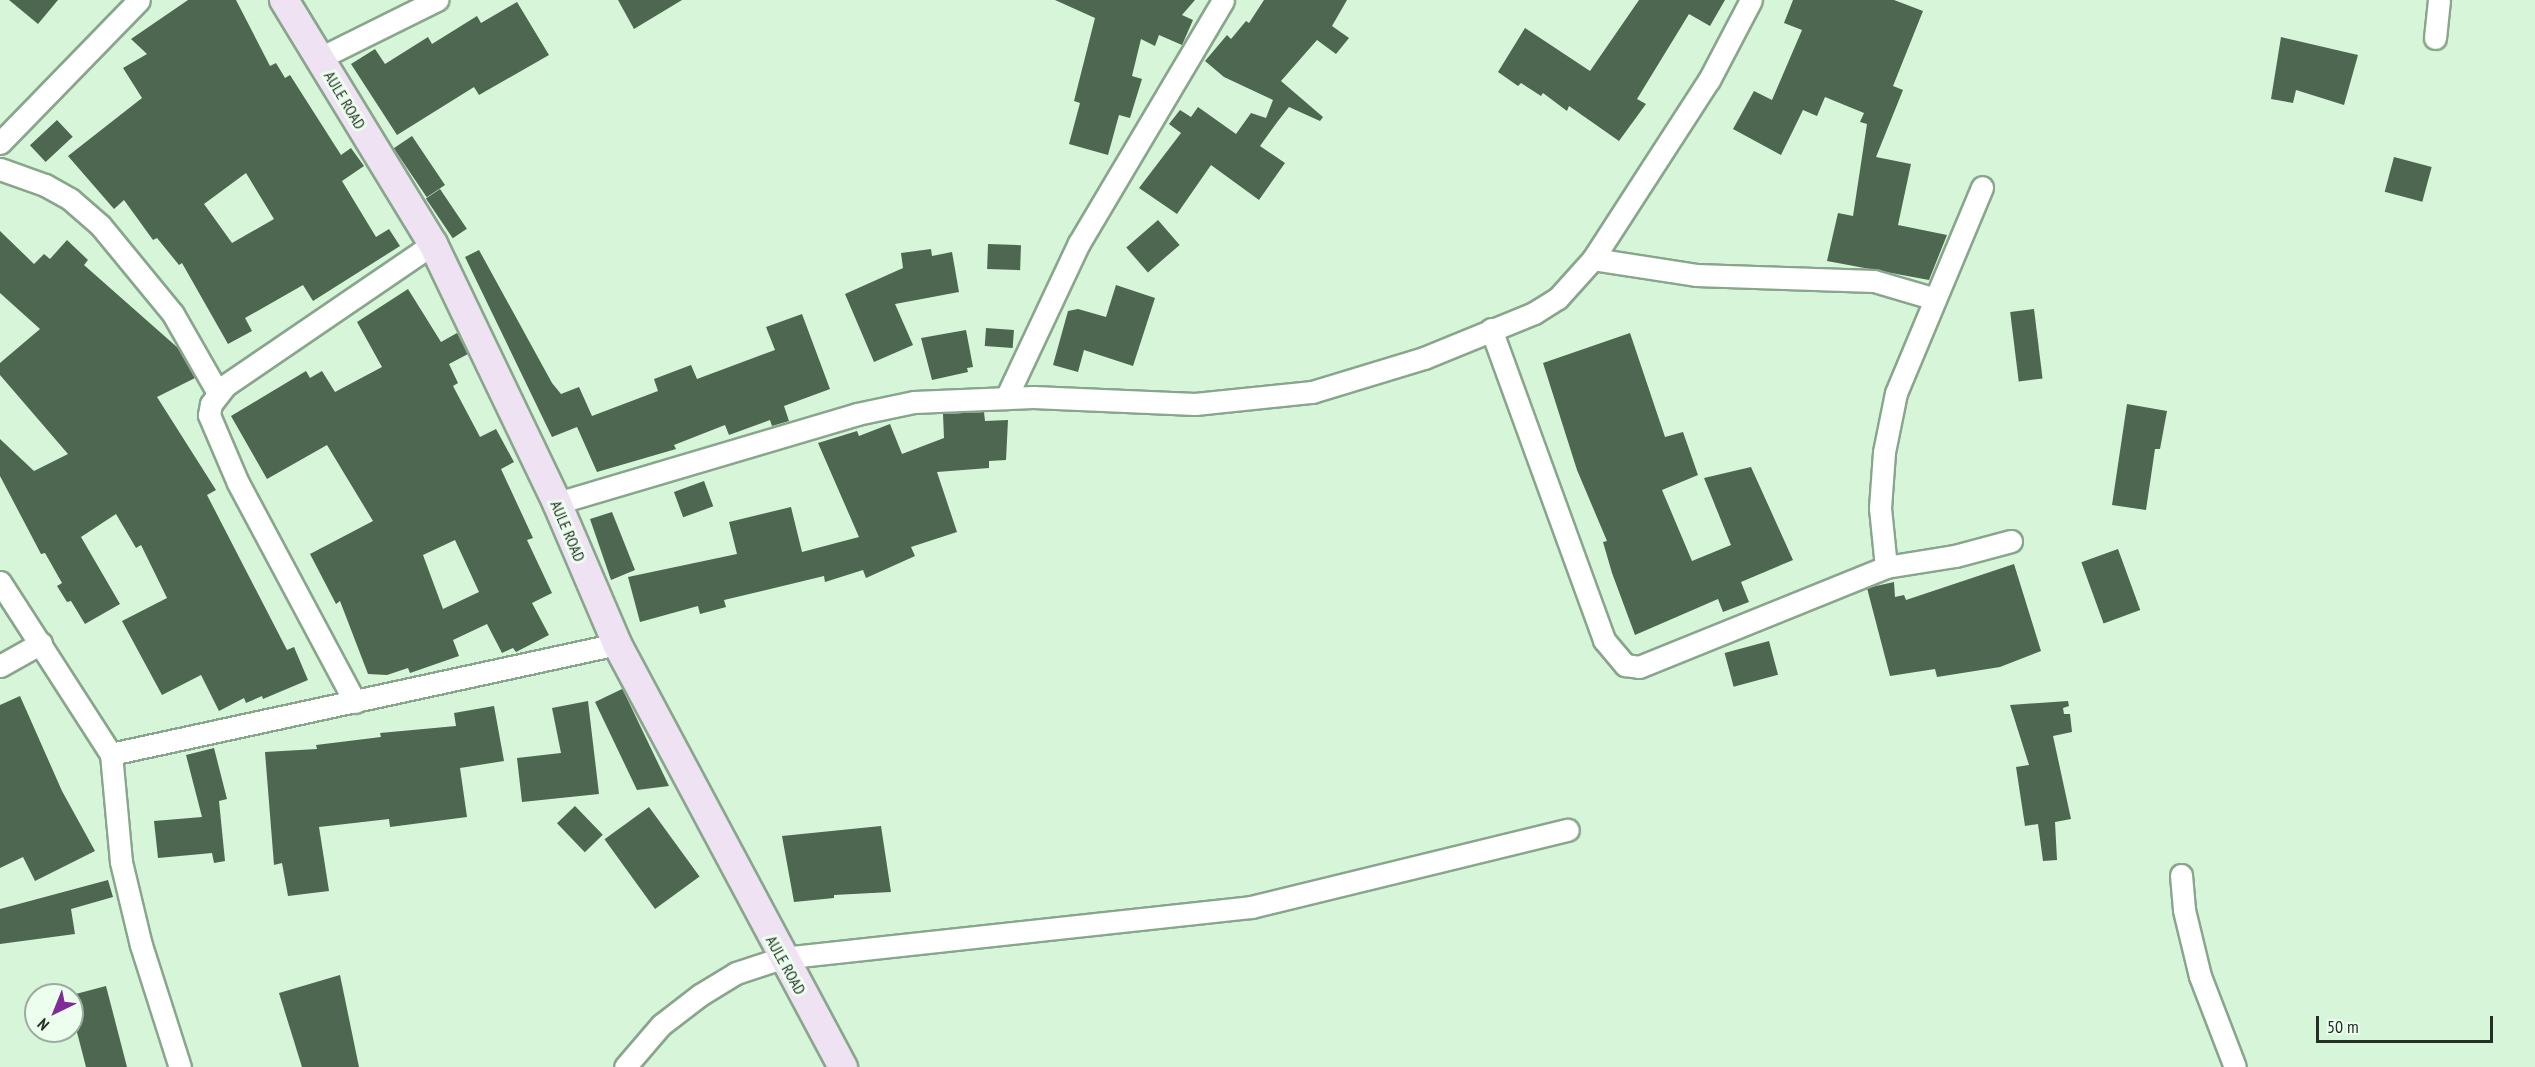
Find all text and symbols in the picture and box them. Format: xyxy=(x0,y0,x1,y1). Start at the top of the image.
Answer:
street label: AULE ROAD xyxy=(320,67,370,133)
street label: AULE ROAD xyxy=(547,498,589,564)
street label: AULE ROAD xyxy=(762,932,810,998)
north arrow xyxy=(24,983,84,1043)
scale bar xyxy=(2319,1004,2496,1042)
text: N xyxy=(33,1014,53,1035)
text: 50 m xyxy=(2327,1015,2359,1038)

